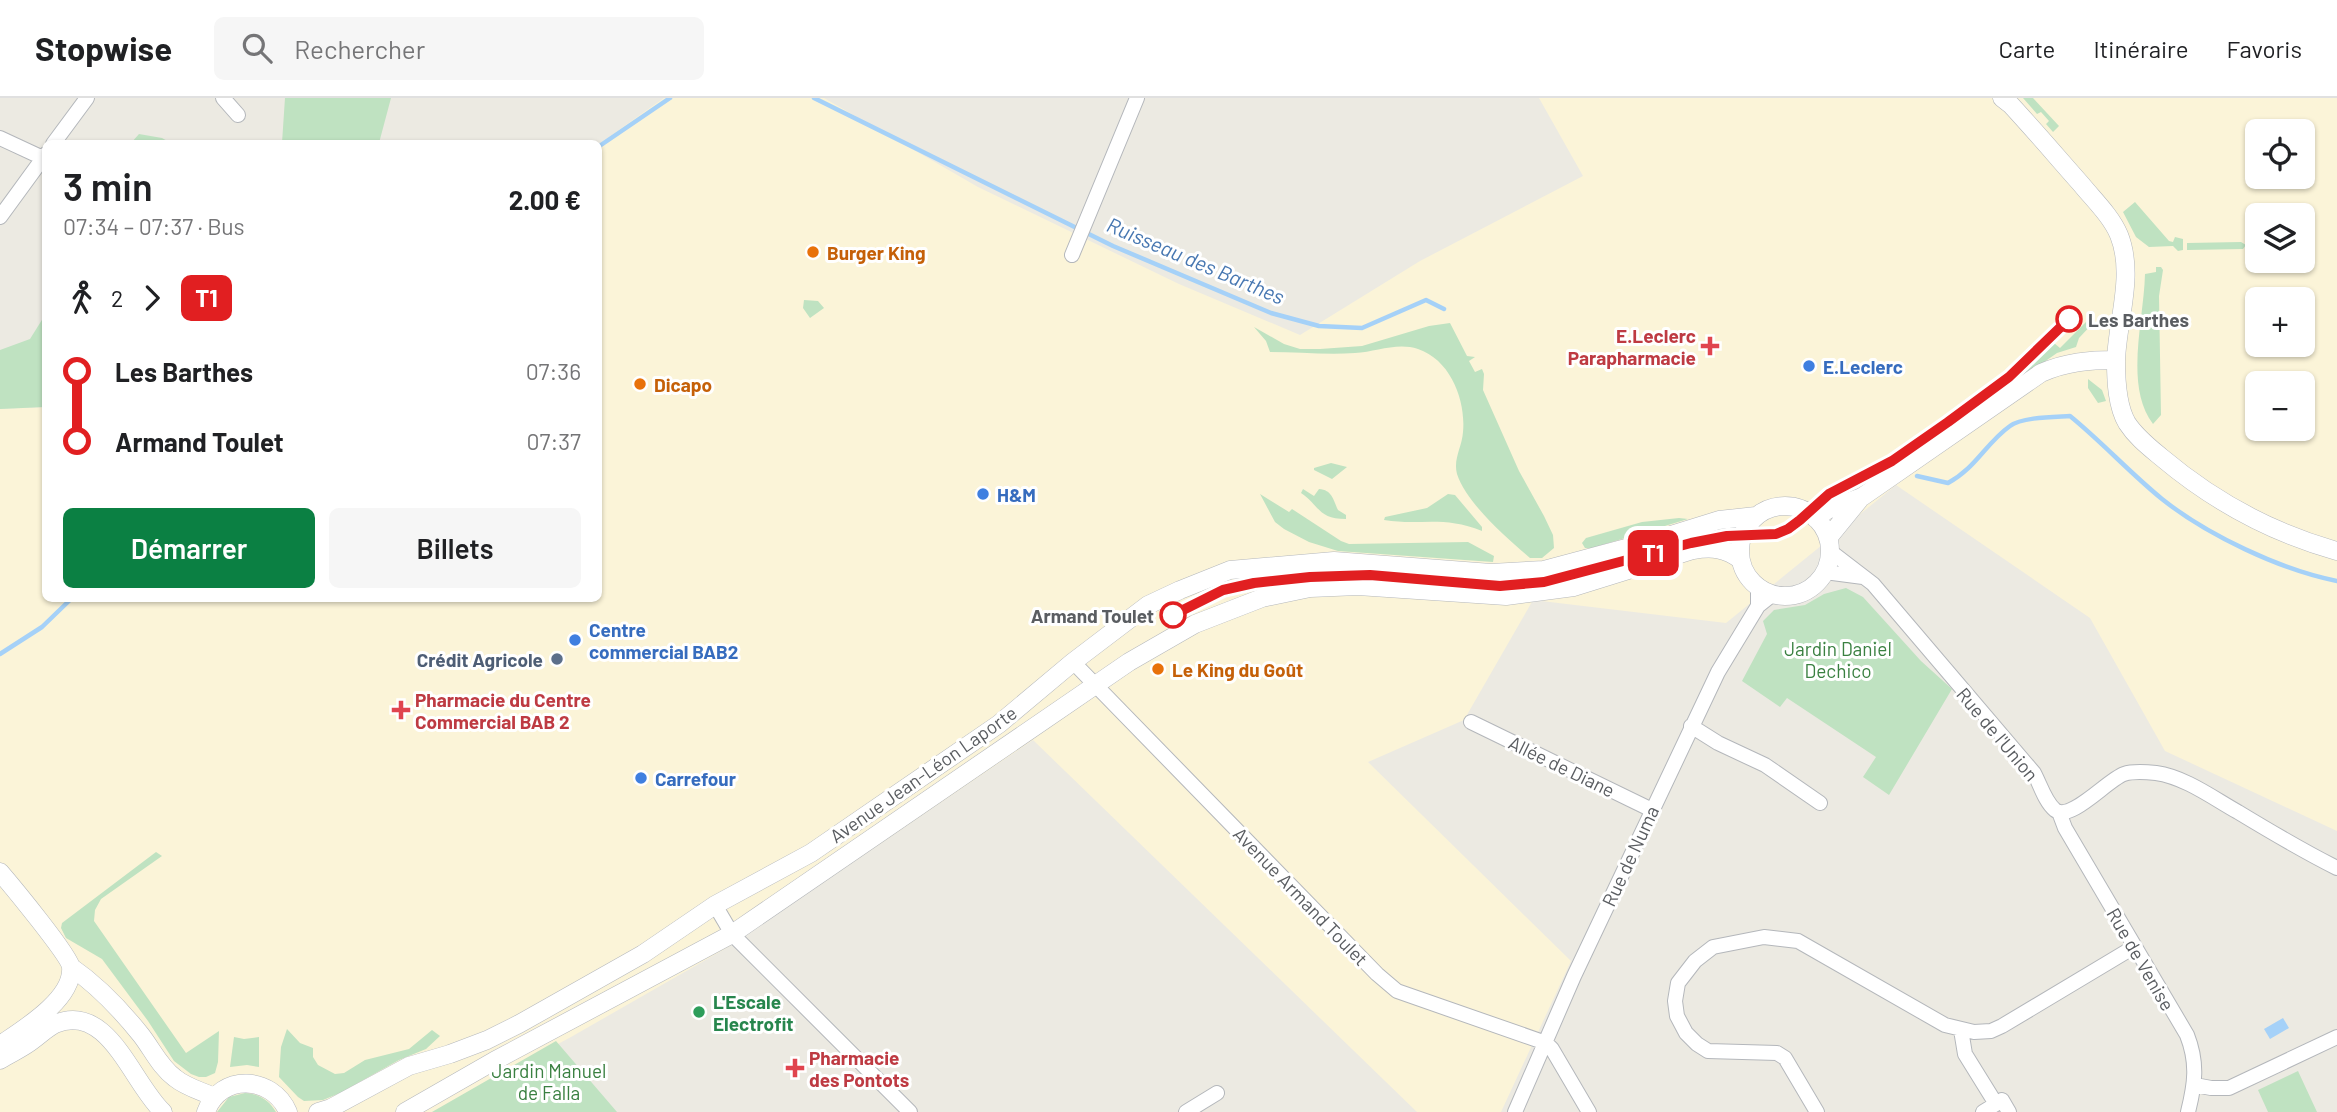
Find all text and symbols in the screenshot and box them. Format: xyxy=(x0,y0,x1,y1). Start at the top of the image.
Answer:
search box xyxy=(214,17,704,80)
text: Stopwise xyxy=(35,28,172,68)
icon: search xyxy=(238,29,276,67)
text: Rechercher xyxy=(294,33,425,64)
text: Carte xyxy=(1999,34,2055,63)
text: Itinéraire xyxy=(2093,34,2189,63)
text: Favoris xyxy=(2227,34,2302,63)
map controls xyxy=(2245,119,2315,441)
button: locate xyxy=(2245,119,2315,189)
text: 3 min xyxy=(63,163,153,209)
text: 2.00 € xyxy=(509,184,581,215)
button: layers xyxy=(2245,203,2315,273)
water label: Ruisseau des Barthes xyxy=(1103,211,1289,309)
text: 07:34 – 07:37 · Bus xyxy=(63,212,245,240)
place label: Burger King xyxy=(827,241,926,264)
marker: Burger King xyxy=(805,244,821,260)
icon: walk xyxy=(63,279,101,317)
icon: forward xyxy=(133,279,171,317)
text: T1 xyxy=(195,283,218,312)
text: 2 xyxy=(111,284,123,312)
button: + xyxy=(2245,287,2315,357)
marker: Les Barthes xyxy=(2056,306,2082,332)
place label: Les Barthes xyxy=(2088,308,2189,331)
place label: E.Leclerc Parapharmacie xyxy=(1568,324,1696,369)
marker: E.Leclerc Parapharmacie xyxy=(1702,338,1718,354)
place label: E.Leclerc xyxy=(1823,355,1903,378)
text: Les Barthes xyxy=(115,356,253,387)
text: 07:36 xyxy=(526,357,581,385)
marker: E.Leclerc xyxy=(1801,358,1817,374)
button: − xyxy=(2245,371,2315,441)
place label: Dicapo xyxy=(654,373,712,396)
marker: Dicapo xyxy=(632,376,648,392)
text: Armand Toulet xyxy=(115,426,284,457)
text: 07:37 xyxy=(527,427,581,455)
place label: H&M xyxy=(997,483,1036,506)
marker: H&M xyxy=(975,486,991,502)
button: Démarrer xyxy=(63,508,315,588)
button: Billets xyxy=(329,508,581,588)
line badge: T1 xyxy=(1622,530,1684,576)
text: T1 xyxy=(1642,538,1664,567)
marker: Armand Toulet xyxy=(1160,602,1186,628)
place label: Armand Toulet xyxy=(1031,604,1154,627)
place label: Centre commercial BAB2 xyxy=(589,618,739,663)
marker: Centre commercial BAB2 xyxy=(567,632,583,648)
park label: Jardin Daniel Dechico xyxy=(1784,637,1892,682)
place label: Crédit Agricole xyxy=(417,648,543,671)
marker: Crédit Agricole xyxy=(549,651,565,667)
place label: Le King du Goût xyxy=(1172,658,1303,681)
marker: Le King du Goût xyxy=(1150,661,1166,677)
street label: Rue de l'Union xyxy=(1952,683,2044,785)
place label: Pharmacie du Centre Commercial BAB 2 xyxy=(415,688,591,733)
street label: Avenue Jean-Léon Laporte xyxy=(825,701,1021,847)
marker: Pharmacie du Centre Commercial BAB 2 xyxy=(393,702,409,718)
street label: Allée de Diane xyxy=(1505,730,1619,802)
place label: Carrefour xyxy=(655,767,737,790)
marker: Carrefour xyxy=(633,770,649,786)
street label: Rue de Numa xyxy=(1597,802,1663,910)
street label: Avenue Armand Toulet xyxy=(1229,822,1373,970)
street label: Rue de Venise xyxy=(2102,904,2180,1014)
place label: L'Escale Electrofit xyxy=(713,990,794,1035)
marker: L'Escale Electrofit xyxy=(691,1004,707,1020)
place label: Pharmacie des Pontots xyxy=(809,1046,909,1091)
park label: Jardin Manuel de Falla xyxy=(492,1059,606,1104)
marker: Pharmacie des Pontots xyxy=(787,1060,803,1076)

